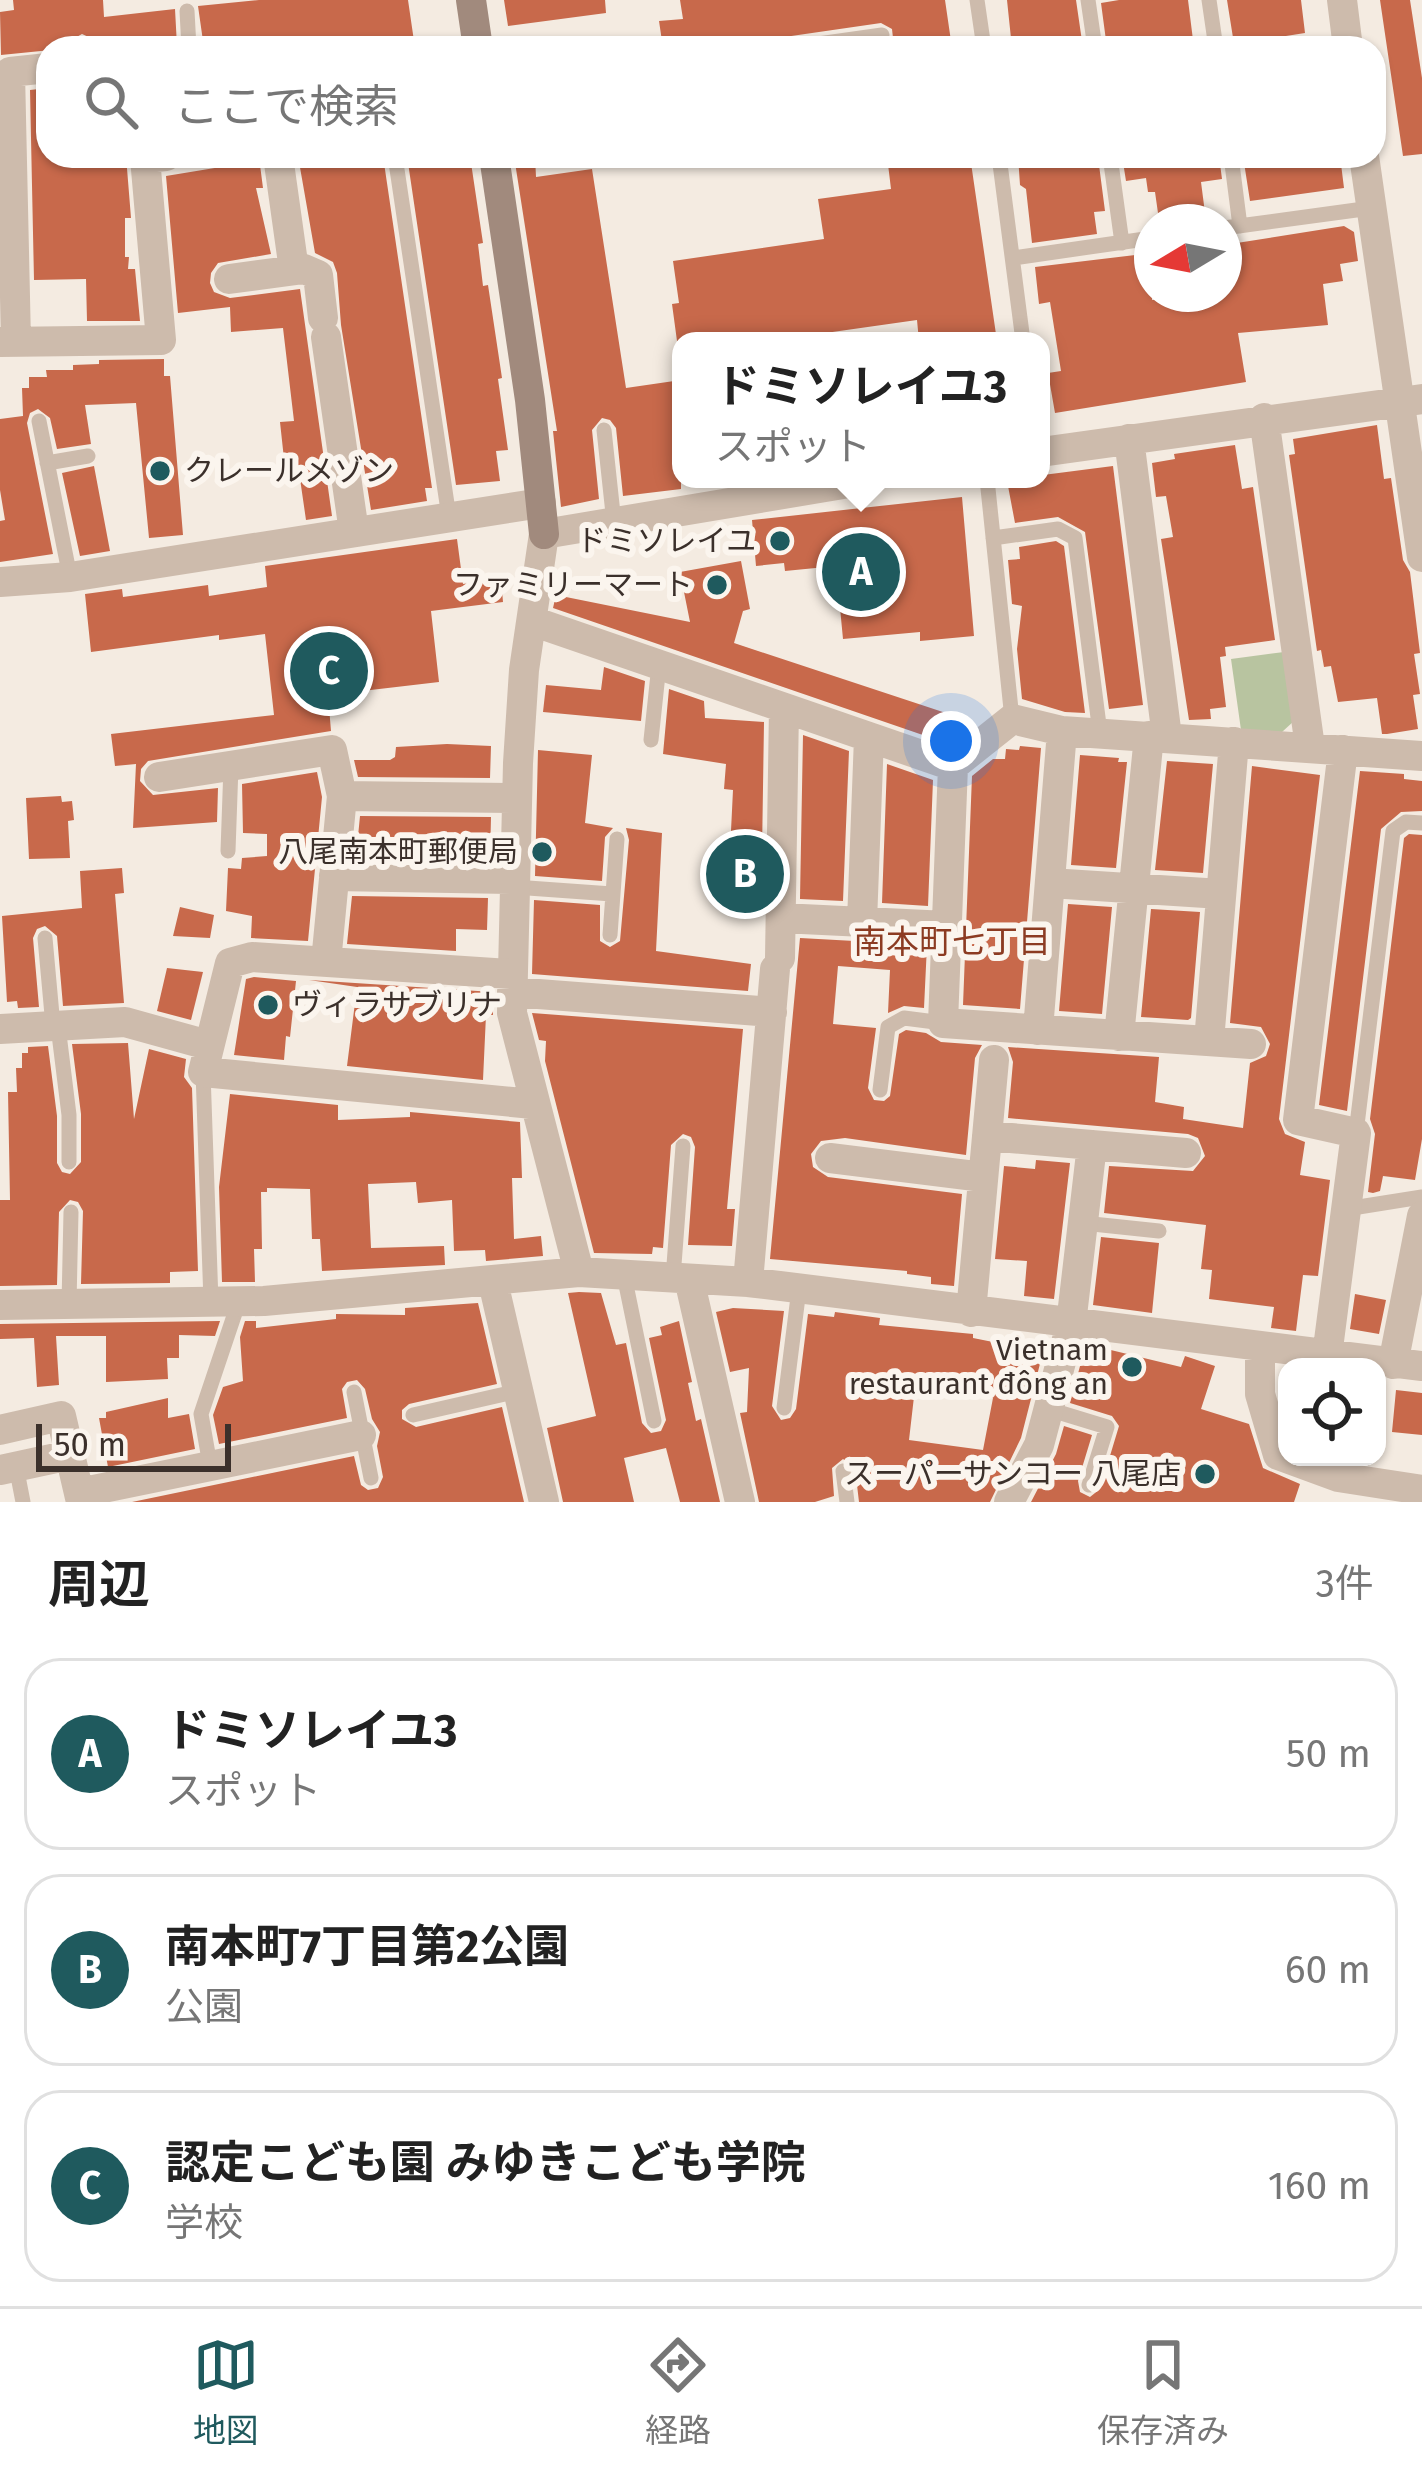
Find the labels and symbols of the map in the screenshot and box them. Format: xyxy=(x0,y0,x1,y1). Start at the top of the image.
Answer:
north arrow xyxy=(1134,204,1242,312)
place label: クレールメゾン xyxy=(184,453,394,489)
marker: クレールメゾン xyxy=(147,458,173,484)
place label: ドミソレイユ xyxy=(577,523,756,559)
pin: A xyxy=(822,527,900,617)
marker: ドミソレイユ xyxy=(767,528,793,554)
place label: ファミリーマート xyxy=(453,567,693,603)
marker: ファミリーマート xyxy=(704,572,730,598)
pin: C xyxy=(290,626,368,716)
your location xyxy=(921,711,981,771)
pin: B xyxy=(706,829,784,919)
place label: 八尾南本町郵便局 xyxy=(278,834,518,870)
marker: 八尾南本町郵便局 xyxy=(529,839,555,865)
district label: 南本町七丁目 xyxy=(853,922,1051,962)
place label: ヴィラサブリナ xyxy=(292,987,502,1023)
marker: ヴィラサブリナ xyxy=(255,992,281,1018)
place label: Vietnam restaurant đông an xyxy=(849,1332,1108,1402)
marker: Vietnam restaurant đông an xyxy=(1119,1354,1145,1380)
scale bar xyxy=(36,1418,231,1471)
place label: スーパーサンコー 八尾店 xyxy=(844,1456,1181,1492)
marker: スーパーサンコー 八尾店 xyxy=(1192,1461,1218,1487)

